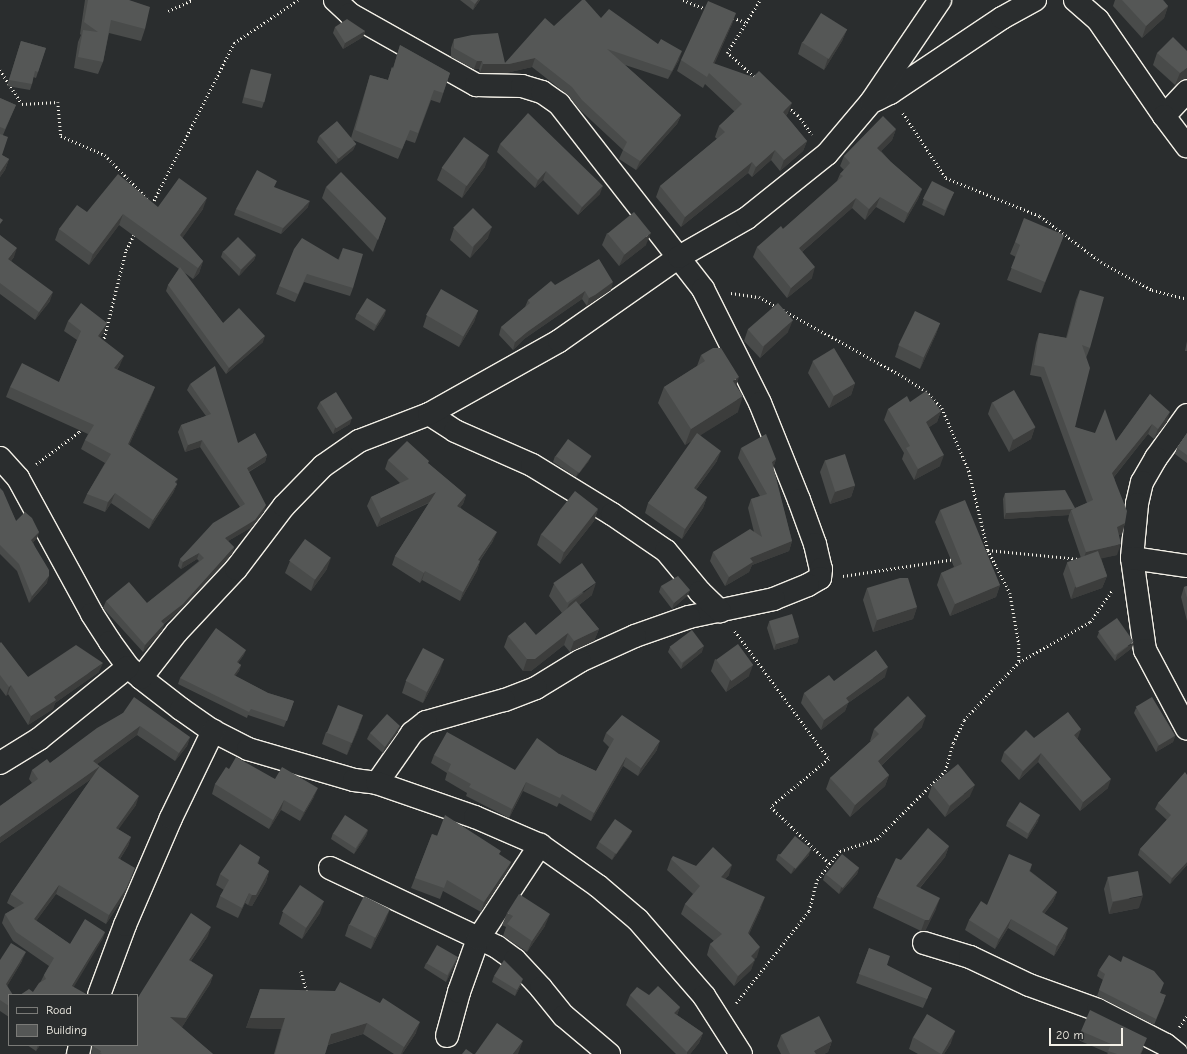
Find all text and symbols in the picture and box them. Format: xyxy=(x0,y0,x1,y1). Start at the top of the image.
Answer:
legend xyxy=(8,994,138,1046)
text: Road xyxy=(46,1003,72,1017)
scale bar xyxy=(1051,1020,1125,1046)
text: Building xyxy=(46,1023,87,1037)
text: 20 m xyxy=(1056,1028,1084,1042)

